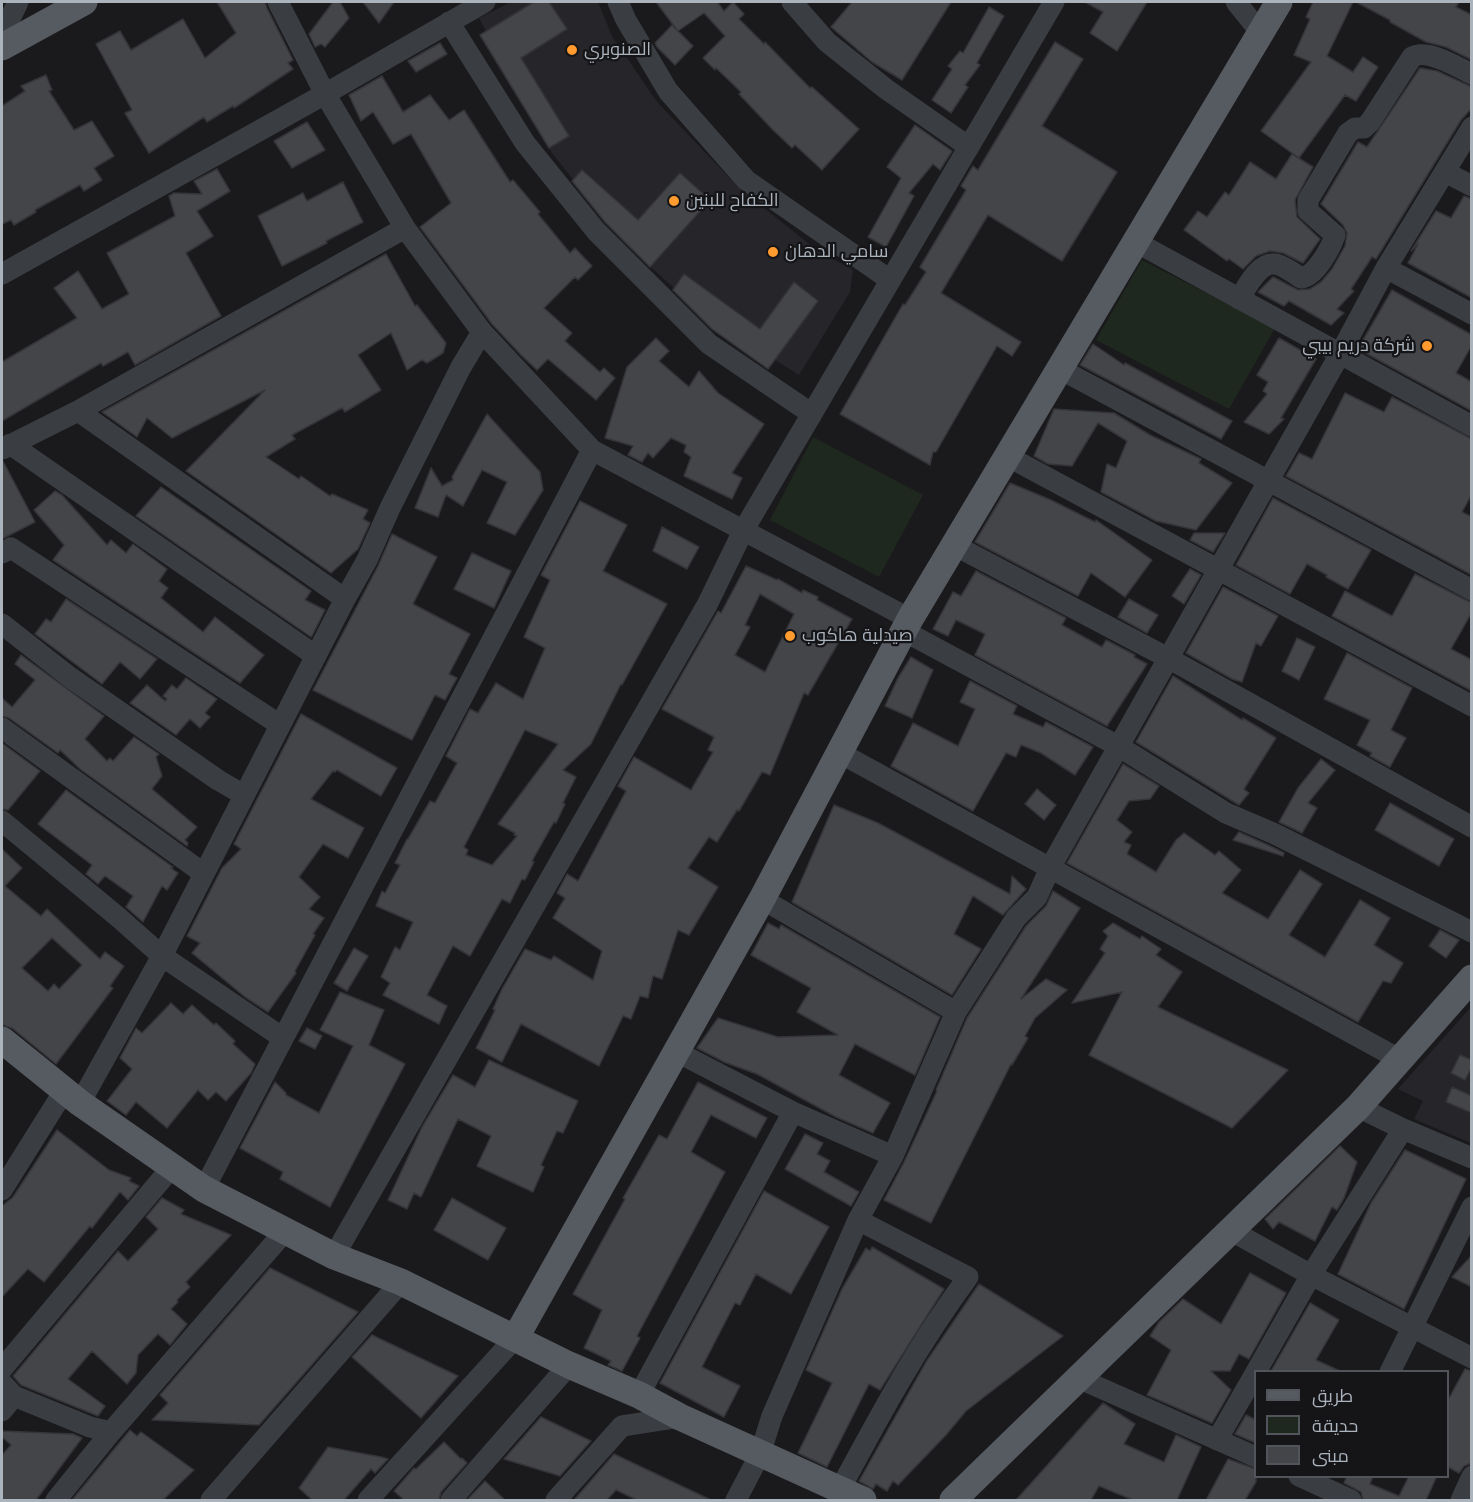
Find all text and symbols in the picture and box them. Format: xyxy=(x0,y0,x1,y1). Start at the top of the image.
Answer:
place label: الصنوبري xyxy=(584,39,651,61)
marker: الصنوبري xyxy=(565,43,579,57)
place label: الكفاح للبنين xyxy=(686,190,779,212)
marker: الكفاح للبنين xyxy=(667,194,681,208)
place label: سامي الدهان xyxy=(785,241,888,263)
marker: سامي الدهان xyxy=(766,245,780,259)
place label: شركة دريم بيبي xyxy=(1302,335,1415,357)
marker: شركة دريم بيبي xyxy=(1420,339,1434,353)
place label: صيدلية هاكوب xyxy=(802,625,913,647)
marker: صيدلية هاكوب xyxy=(783,629,797,643)
legend xyxy=(1254,1370,1449,1478)
text: طريق xyxy=(1312,1385,1353,1407)
text: حديقة xyxy=(1312,1415,1358,1437)
text: مبنى xyxy=(1312,1445,1349,1467)

